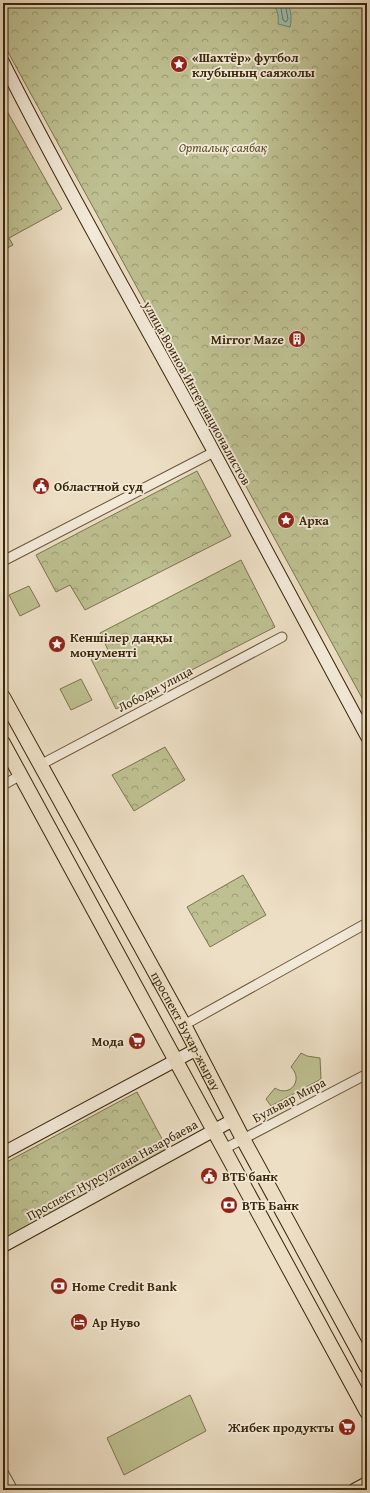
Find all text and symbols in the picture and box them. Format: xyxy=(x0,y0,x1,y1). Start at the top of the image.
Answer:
place label: «Шахтёр» футбол клубының саяжолы xyxy=(192,48,315,82)
place icon: «Шахтёр» футбол клубының саяжолы xyxy=(169,54,189,74)
park label: Орталық саябақ xyxy=(179,138,268,157)
street label: улица Воинов Интернационалистов xyxy=(138,297,256,489)
building icon: Mirror Maze xyxy=(287,329,307,349)
place label: Mirror Maze xyxy=(211,330,284,349)
public building icon: Областной суд xyxy=(31,476,51,496)
place label: Областной суд xyxy=(54,477,143,496)
place icon: Арка xyxy=(276,510,296,530)
place label: Арка xyxy=(299,511,329,530)
place label: Кеншілер даңқы монументі xyxy=(70,628,173,662)
place icon: Кеншілер даңқы монументі xyxy=(47,634,67,654)
street label: Лободы улица xyxy=(114,661,197,717)
street label: проспект Бухар-жырау xyxy=(147,968,226,1094)
supermarket icon: Мода xyxy=(127,1031,147,1051)
place label: Мода xyxy=(92,1032,124,1051)
street label: Бульвар Мира xyxy=(249,1072,330,1127)
street label: Проспект Нурсултана Назарбаева xyxy=(23,1114,202,1225)
public building icon: ВТБ банк xyxy=(199,1166,219,1186)
place label: ВТБ банк xyxy=(222,1167,278,1186)
bank icon: ВТБ Банк xyxy=(219,1195,239,1215)
place label: ВТБ Банк xyxy=(242,1196,299,1215)
bank icon: Home Credit Bank xyxy=(49,1276,69,1296)
place label: Home Credit Bank xyxy=(72,1277,177,1296)
hotel icon: Ар Нуво xyxy=(69,1312,89,1332)
place label: Ар Нуво xyxy=(92,1313,140,1332)
supermarket icon: Жибек продукты xyxy=(337,1417,357,1437)
place label: Жибек продукты xyxy=(227,1418,334,1437)

